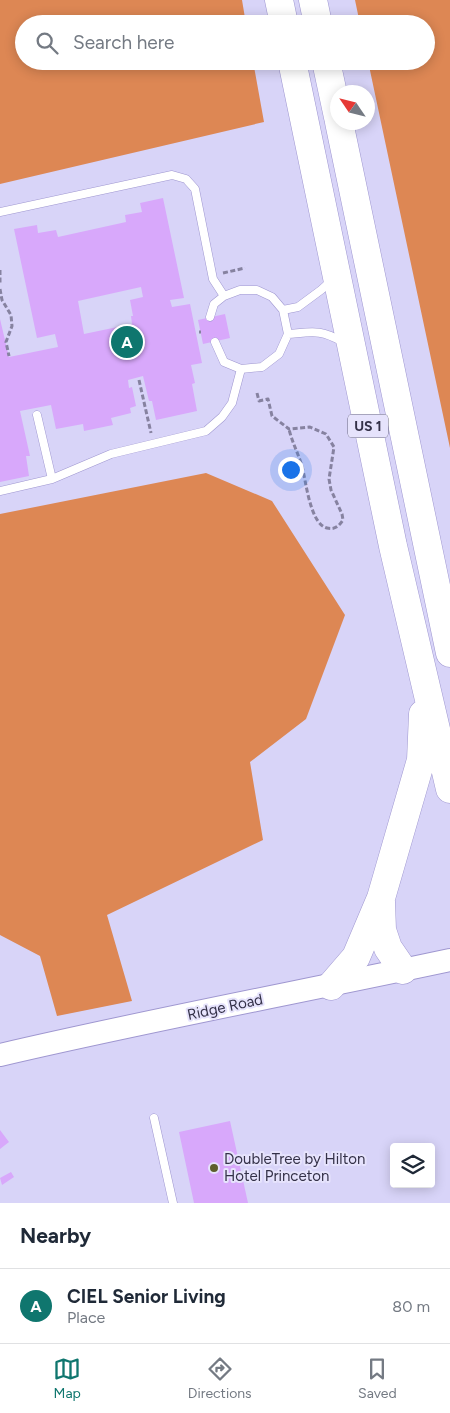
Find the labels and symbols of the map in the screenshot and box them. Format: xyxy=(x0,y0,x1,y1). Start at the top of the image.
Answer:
north arrow xyxy=(330,85,375,130)
pin: A xyxy=(111,323,143,361)
road number: US 1 xyxy=(348,414,388,438)
your location xyxy=(278,457,304,483)
street label: Ridge Road xyxy=(186,990,264,1024)
place label: DoubleTree by Hilton Hotel Princeton xyxy=(224,1150,365,1185)
marker: DoubleTree by Hilton Hotel Princeton xyxy=(208,1162,220,1174)

